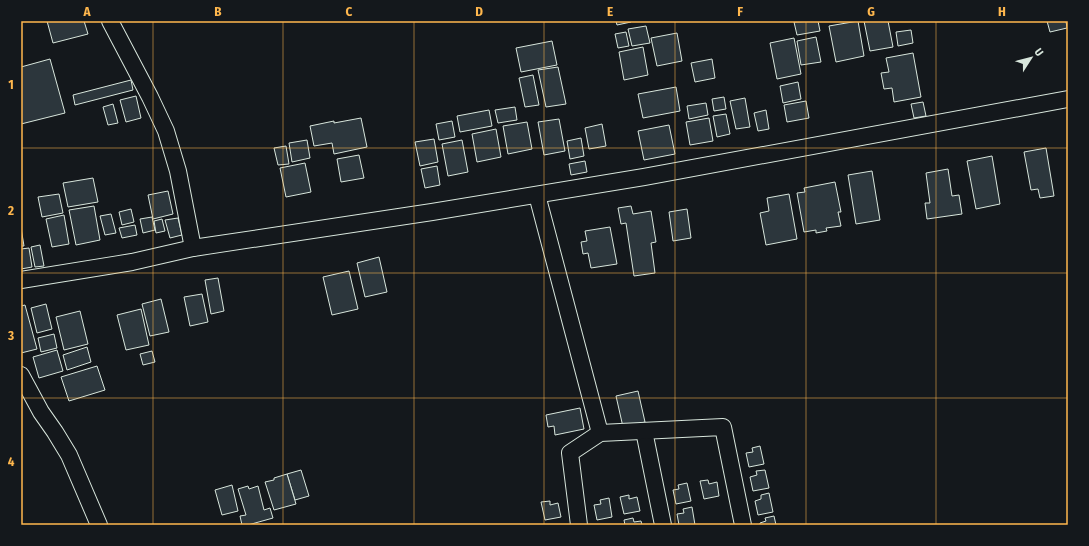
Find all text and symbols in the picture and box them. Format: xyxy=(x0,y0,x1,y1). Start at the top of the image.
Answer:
text: A xyxy=(82,4,91,19)
text: B xyxy=(214,4,222,19)
text: C xyxy=(346,4,353,19)
text: D xyxy=(475,4,483,19)
text: E xyxy=(607,4,613,19)
text: F xyxy=(737,4,743,19)
text: G xyxy=(867,4,875,19)
text: H xyxy=(998,4,1006,19)
north arrow xyxy=(1011,38,1051,78)
text: U xyxy=(1032,46,1046,59)
text: 1 xyxy=(8,77,14,92)
text: 2 xyxy=(7,203,14,218)
text: 3 xyxy=(7,328,14,343)
text: 4 xyxy=(8,454,15,469)

